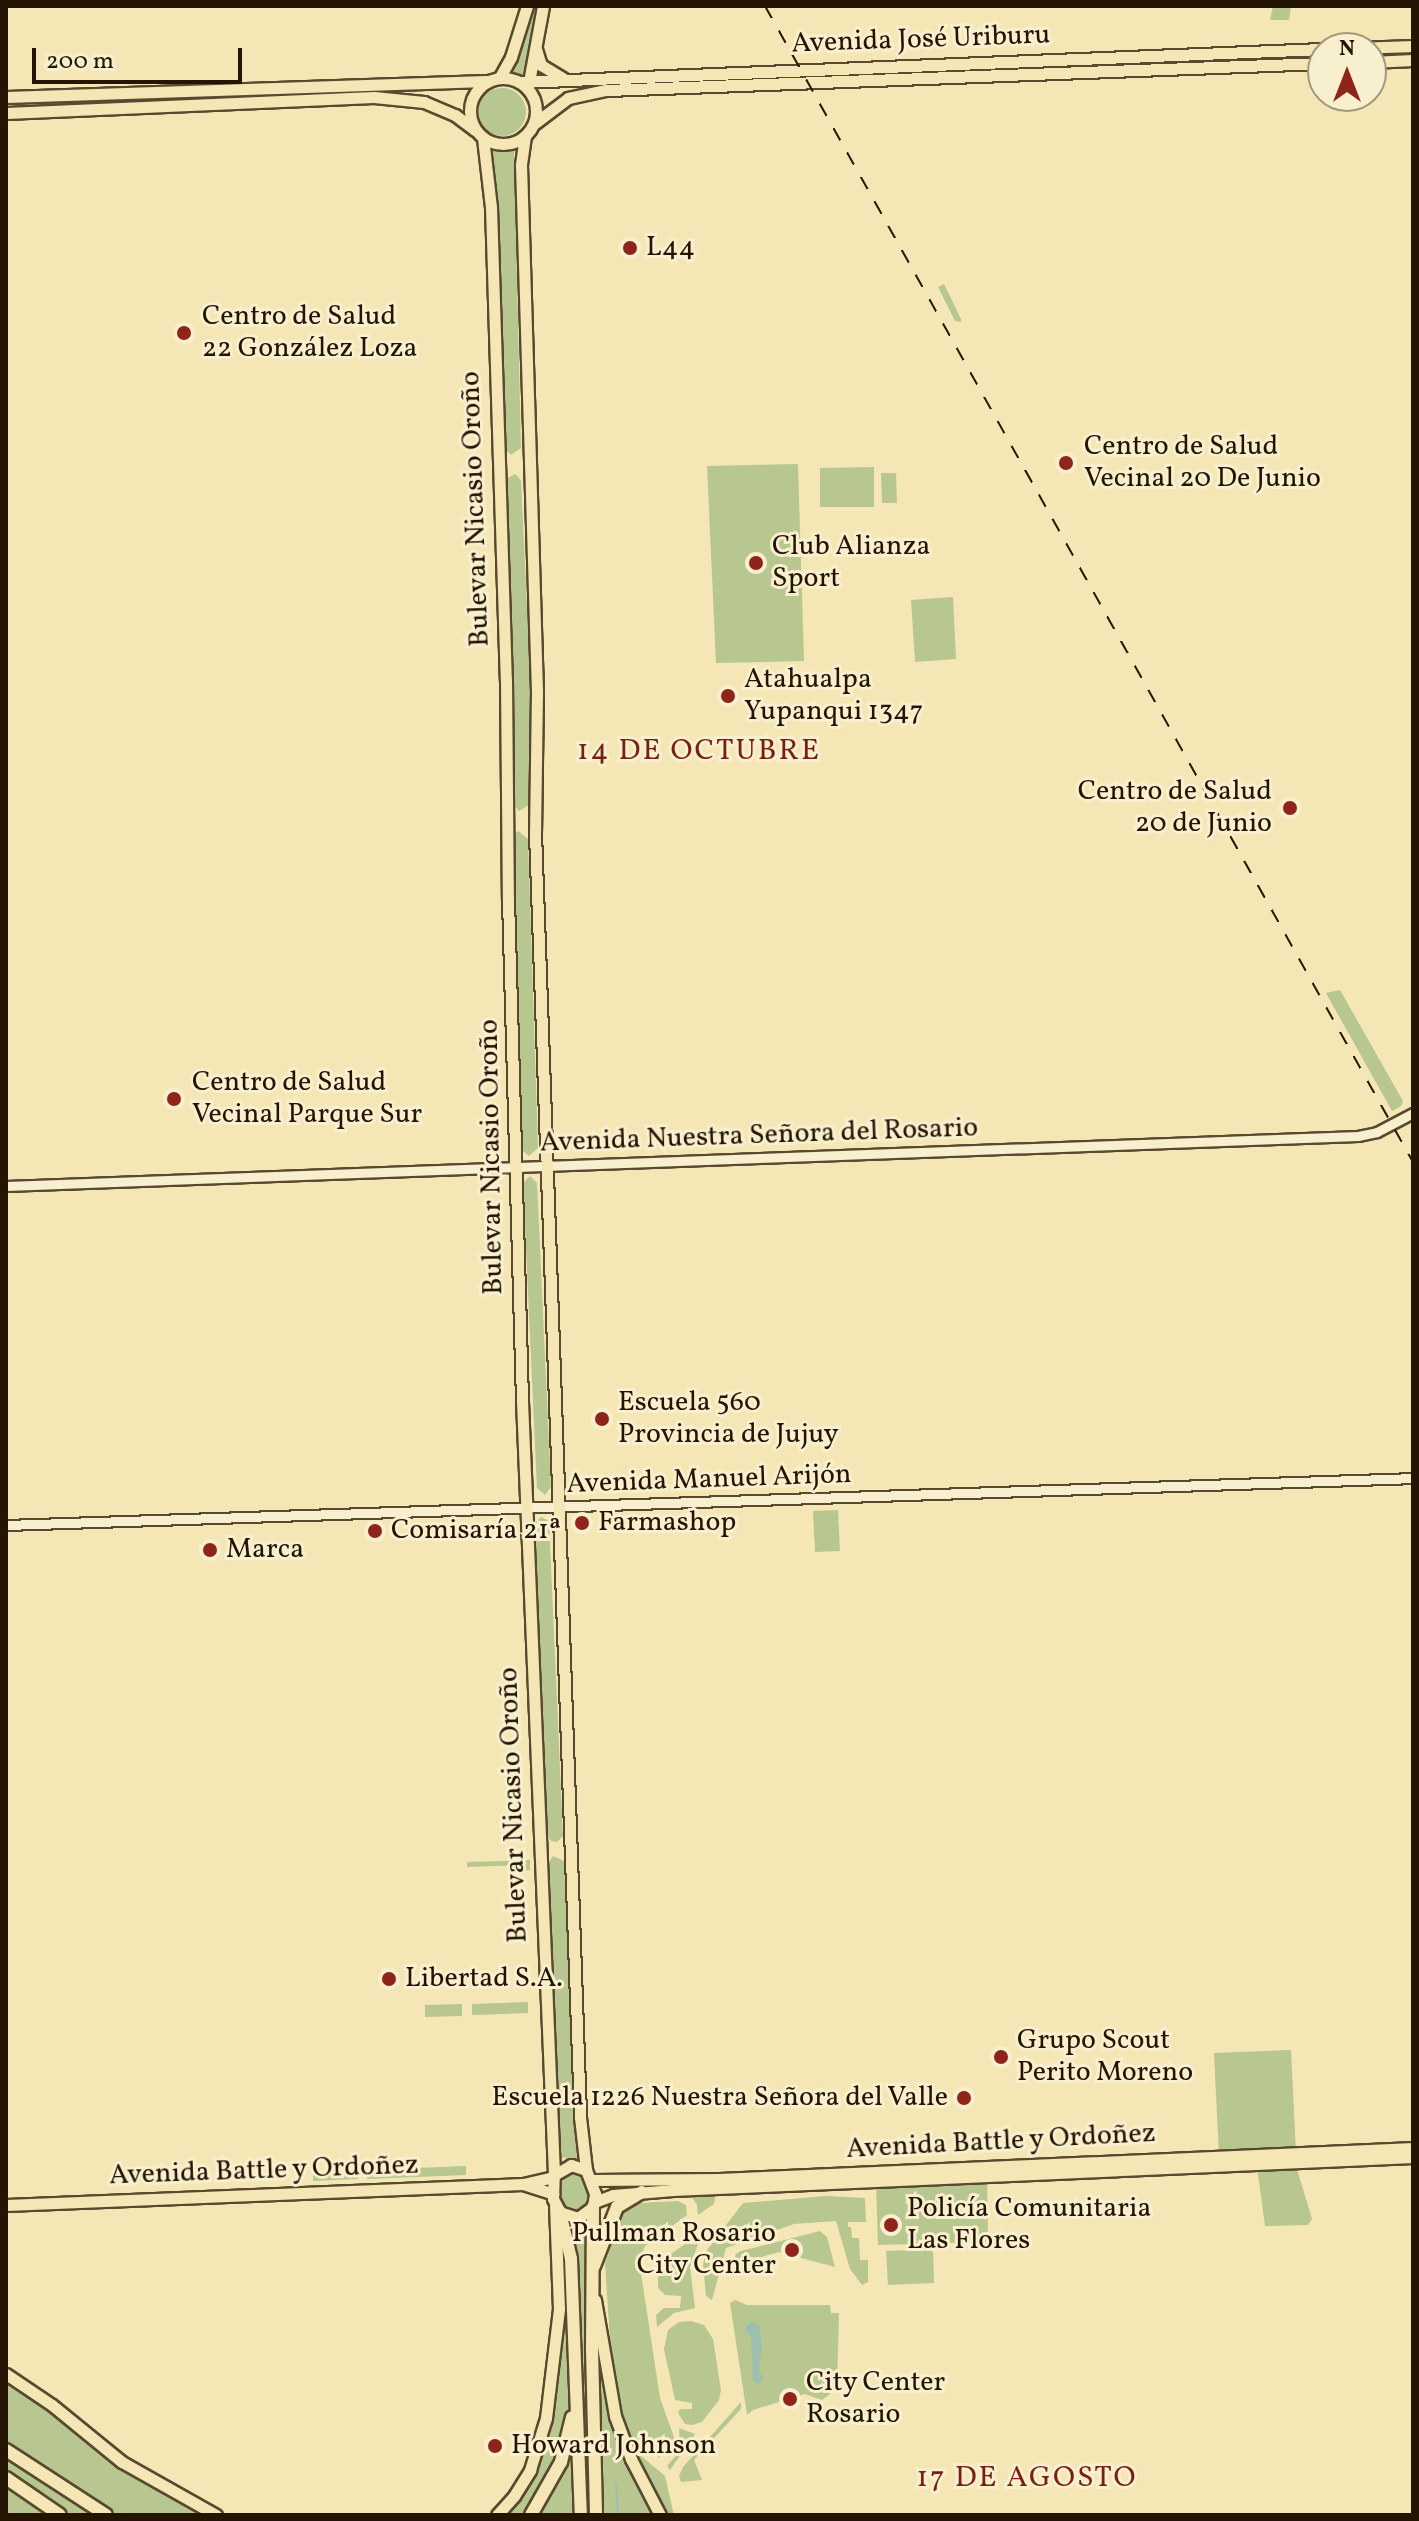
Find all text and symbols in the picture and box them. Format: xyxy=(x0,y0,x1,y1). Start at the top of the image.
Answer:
street label: Avenida José Uriburu xyxy=(791,19,1051,61)
scale bar xyxy=(36,32,246,82)
north arrow xyxy=(1307,32,1387,112)
text: N xyxy=(1339,34,1355,65)
text: 200 m xyxy=(46,45,114,79)
place label: L44 xyxy=(646,231,695,265)
marker: L44 xyxy=(621,239,639,257)
place label: Centro de Salud 22 González Loza xyxy=(202,300,418,366)
marker: Centro de Salud 22 González Loza xyxy=(173,322,195,344)
street label: Bulevar Nicasio Oroño xyxy=(454,371,498,647)
place label: Centro de Salud Vecinal 20 De Junio xyxy=(1084,430,1321,496)
marker: Centro de Salud Vecinal 20 De Junio xyxy=(1055,452,1077,474)
place label: Club Alianza Sport xyxy=(772,530,931,596)
marker: Club Alianza Sport xyxy=(747,554,765,572)
place label: Atahualpa Yupanqui 1347 xyxy=(744,663,923,729)
marker: Atahualpa Yupanqui 1347 xyxy=(719,687,737,705)
district label: 14 DE OCTUBRE xyxy=(577,733,821,769)
place label: Centro de Salud 20 de Junio xyxy=(1078,775,1272,841)
marker: Centro de Salud 20 de Junio xyxy=(1279,797,1301,819)
street label: Bulevar Nicasio Oroño xyxy=(473,1019,511,1295)
place label: Centro de Salud Vecinal Parque Sur xyxy=(192,1066,422,1132)
marker: Centro de Salud Vecinal Parque Sur xyxy=(163,1088,185,1110)
street label: Avenida Nuestra Señora del Rosario xyxy=(539,1112,979,1160)
place label: Escuela 560 Provincia de Jujuy xyxy=(618,1386,839,1452)
marker: Escuela 560 Provincia de Jujuy xyxy=(593,1410,611,1428)
street label: Avenida Manuel Arijón xyxy=(566,1458,852,1502)
place label: Farmashop xyxy=(598,1506,736,1540)
place label: Comisaría 21ª xyxy=(391,1514,561,1548)
marker: Farmashop xyxy=(573,1514,591,1532)
marker: Comisaría 21ª xyxy=(366,1522,384,1540)
place label: Marca xyxy=(226,1533,304,1567)
marker: Marca xyxy=(201,1541,219,1559)
street label: Bulevar Nicasio Oroño xyxy=(492,1667,536,1943)
place label: Libertad S.A. xyxy=(405,1962,563,1996)
marker: Libertad S.A. xyxy=(380,1970,398,1988)
place label: Grupo Scout Perito Moreno xyxy=(1017,2024,1193,2090)
marker: Grupo Scout Perito Moreno xyxy=(992,2048,1010,2066)
place label: Escuela 1226 Nuestra Señora del Valle xyxy=(491,2081,948,2115)
marker: Escuela 1226 Nuestra Señora del Valle xyxy=(955,2089,973,2107)
street label: Avenida Battle y Ordoñez xyxy=(845,2117,1157,2167)
street label: Avenida Battle y Ordoñez xyxy=(108,2149,420,2193)
place label: Policía Comunitaria Las Flores xyxy=(907,2192,1151,2258)
marker: Policía Comunitaria Las Flores xyxy=(882,2216,900,2234)
place label: Pullman Rosario City Center xyxy=(572,2217,776,2283)
marker: Pullman Rosario City Center xyxy=(783,2241,801,2259)
place label: City Center Rosario xyxy=(806,2366,946,2432)
marker: City Center Rosario xyxy=(781,2390,799,2408)
place label: Howard Johnson xyxy=(511,2429,716,2463)
marker: Howard Johnson xyxy=(486,2437,504,2455)
district label: 17 DE AGOSTO xyxy=(916,2460,1138,2496)

